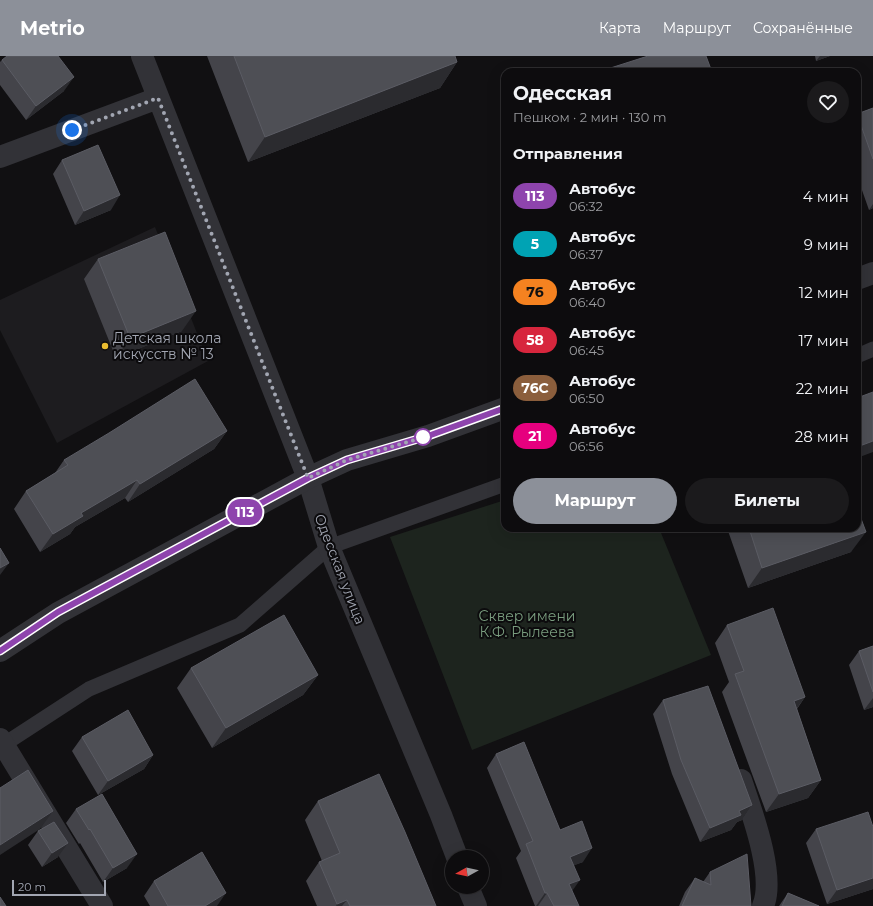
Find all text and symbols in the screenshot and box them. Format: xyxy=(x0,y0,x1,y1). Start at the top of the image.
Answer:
text: Metrio xyxy=(20,17,85,40)
text: Карта xyxy=(599,19,641,37)
text: Маршрут xyxy=(663,19,731,37)
text: Сохранённые xyxy=(753,19,853,37)
button: heart xyxy=(807,81,849,123)
text: Одесская xyxy=(513,82,612,105)
text: Пешком · 2 мин · 130 m xyxy=(513,109,666,125)
your location xyxy=(62,120,82,140)
text: Отправления xyxy=(513,144,623,163)
text: Автобус xyxy=(569,179,636,198)
text: 113 xyxy=(525,187,545,205)
text: 4 мин xyxy=(803,187,849,206)
text: 06:32 xyxy=(569,198,603,214)
text: Автобус xyxy=(569,227,636,246)
text: 5 xyxy=(531,235,539,253)
text: 9 мин xyxy=(804,235,849,254)
text: 06:37 xyxy=(569,246,603,262)
text: Автобус xyxy=(569,275,636,294)
text: 76 xyxy=(526,283,544,301)
text: 12 мин xyxy=(799,283,849,302)
text: 06:40 xyxy=(569,294,605,310)
text: Автобус xyxy=(569,323,636,342)
place label: Детская школа искусств № 13 xyxy=(113,329,221,363)
text: 58 xyxy=(526,331,544,349)
text: 17 мин xyxy=(799,331,849,350)
marker: Детская школа искусств № 13 xyxy=(100,341,110,351)
text: 06:45 xyxy=(569,342,604,358)
text: Автобус xyxy=(569,371,636,390)
text: 76С xyxy=(521,379,549,397)
text: 22 мин xyxy=(796,379,849,398)
text: 06:50 xyxy=(569,390,604,406)
text: Автобус xyxy=(569,419,636,438)
text: 21 xyxy=(528,427,542,445)
text: 28 мин xyxy=(795,427,849,446)
unlabelled marker xyxy=(414,428,432,446)
text: 06:56 xyxy=(569,438,604,454)
button: Маршрут xyxy=(513,478,677,524)
button: Билеты xyxy=(685,478,849,524)
line badge: 113 xyxy=(222,499,268,525)
text: 113 xyxy=(235,503,255,521)
street label: Одесская улица xyxy=(311,511,369,627)
park label: Сквер имени К.Ф. Рылеева xyxy=(478,607,576,641)
north arrow xyxy=(445,850,489,894)
map controls xyxy=(445,850,489,894)
scale bar xyxy=(12,878,106,897)
text: 20 m xyxy=(18,880,46,894)

